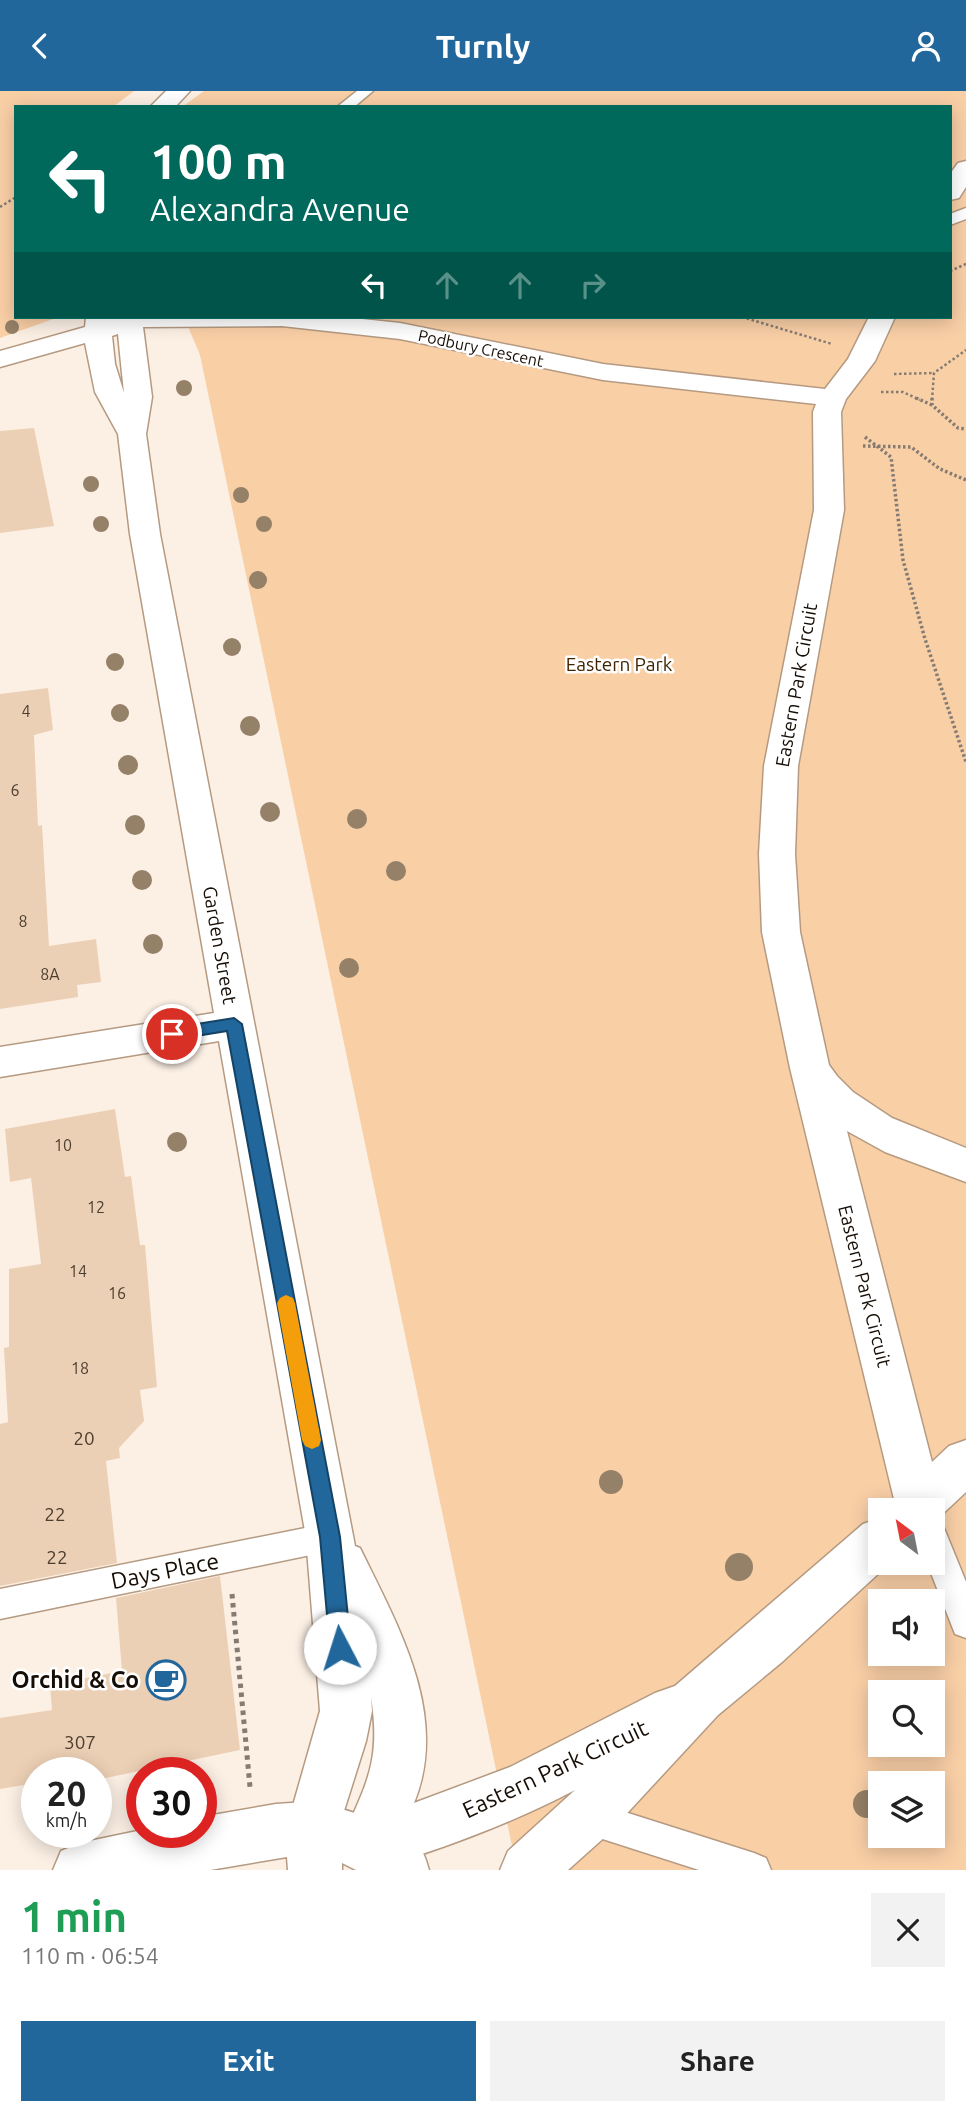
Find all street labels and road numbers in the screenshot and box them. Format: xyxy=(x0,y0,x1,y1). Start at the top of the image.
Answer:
street label: Podbury Crescent xyxy=(417,326,546,370)
street label: Eastern Park Circuit xyxy=(771,601,821,769)
street label: Garden Street xyxy=(199,884,241,1006)
street label: Eastern Park Circuit xyxy=(834,1203,896,1370)
street label: Days Place xyxy=(109,1548,221,1593)
street label: Eastern Park Circuit xyxy=(458,1715,651,1822)

